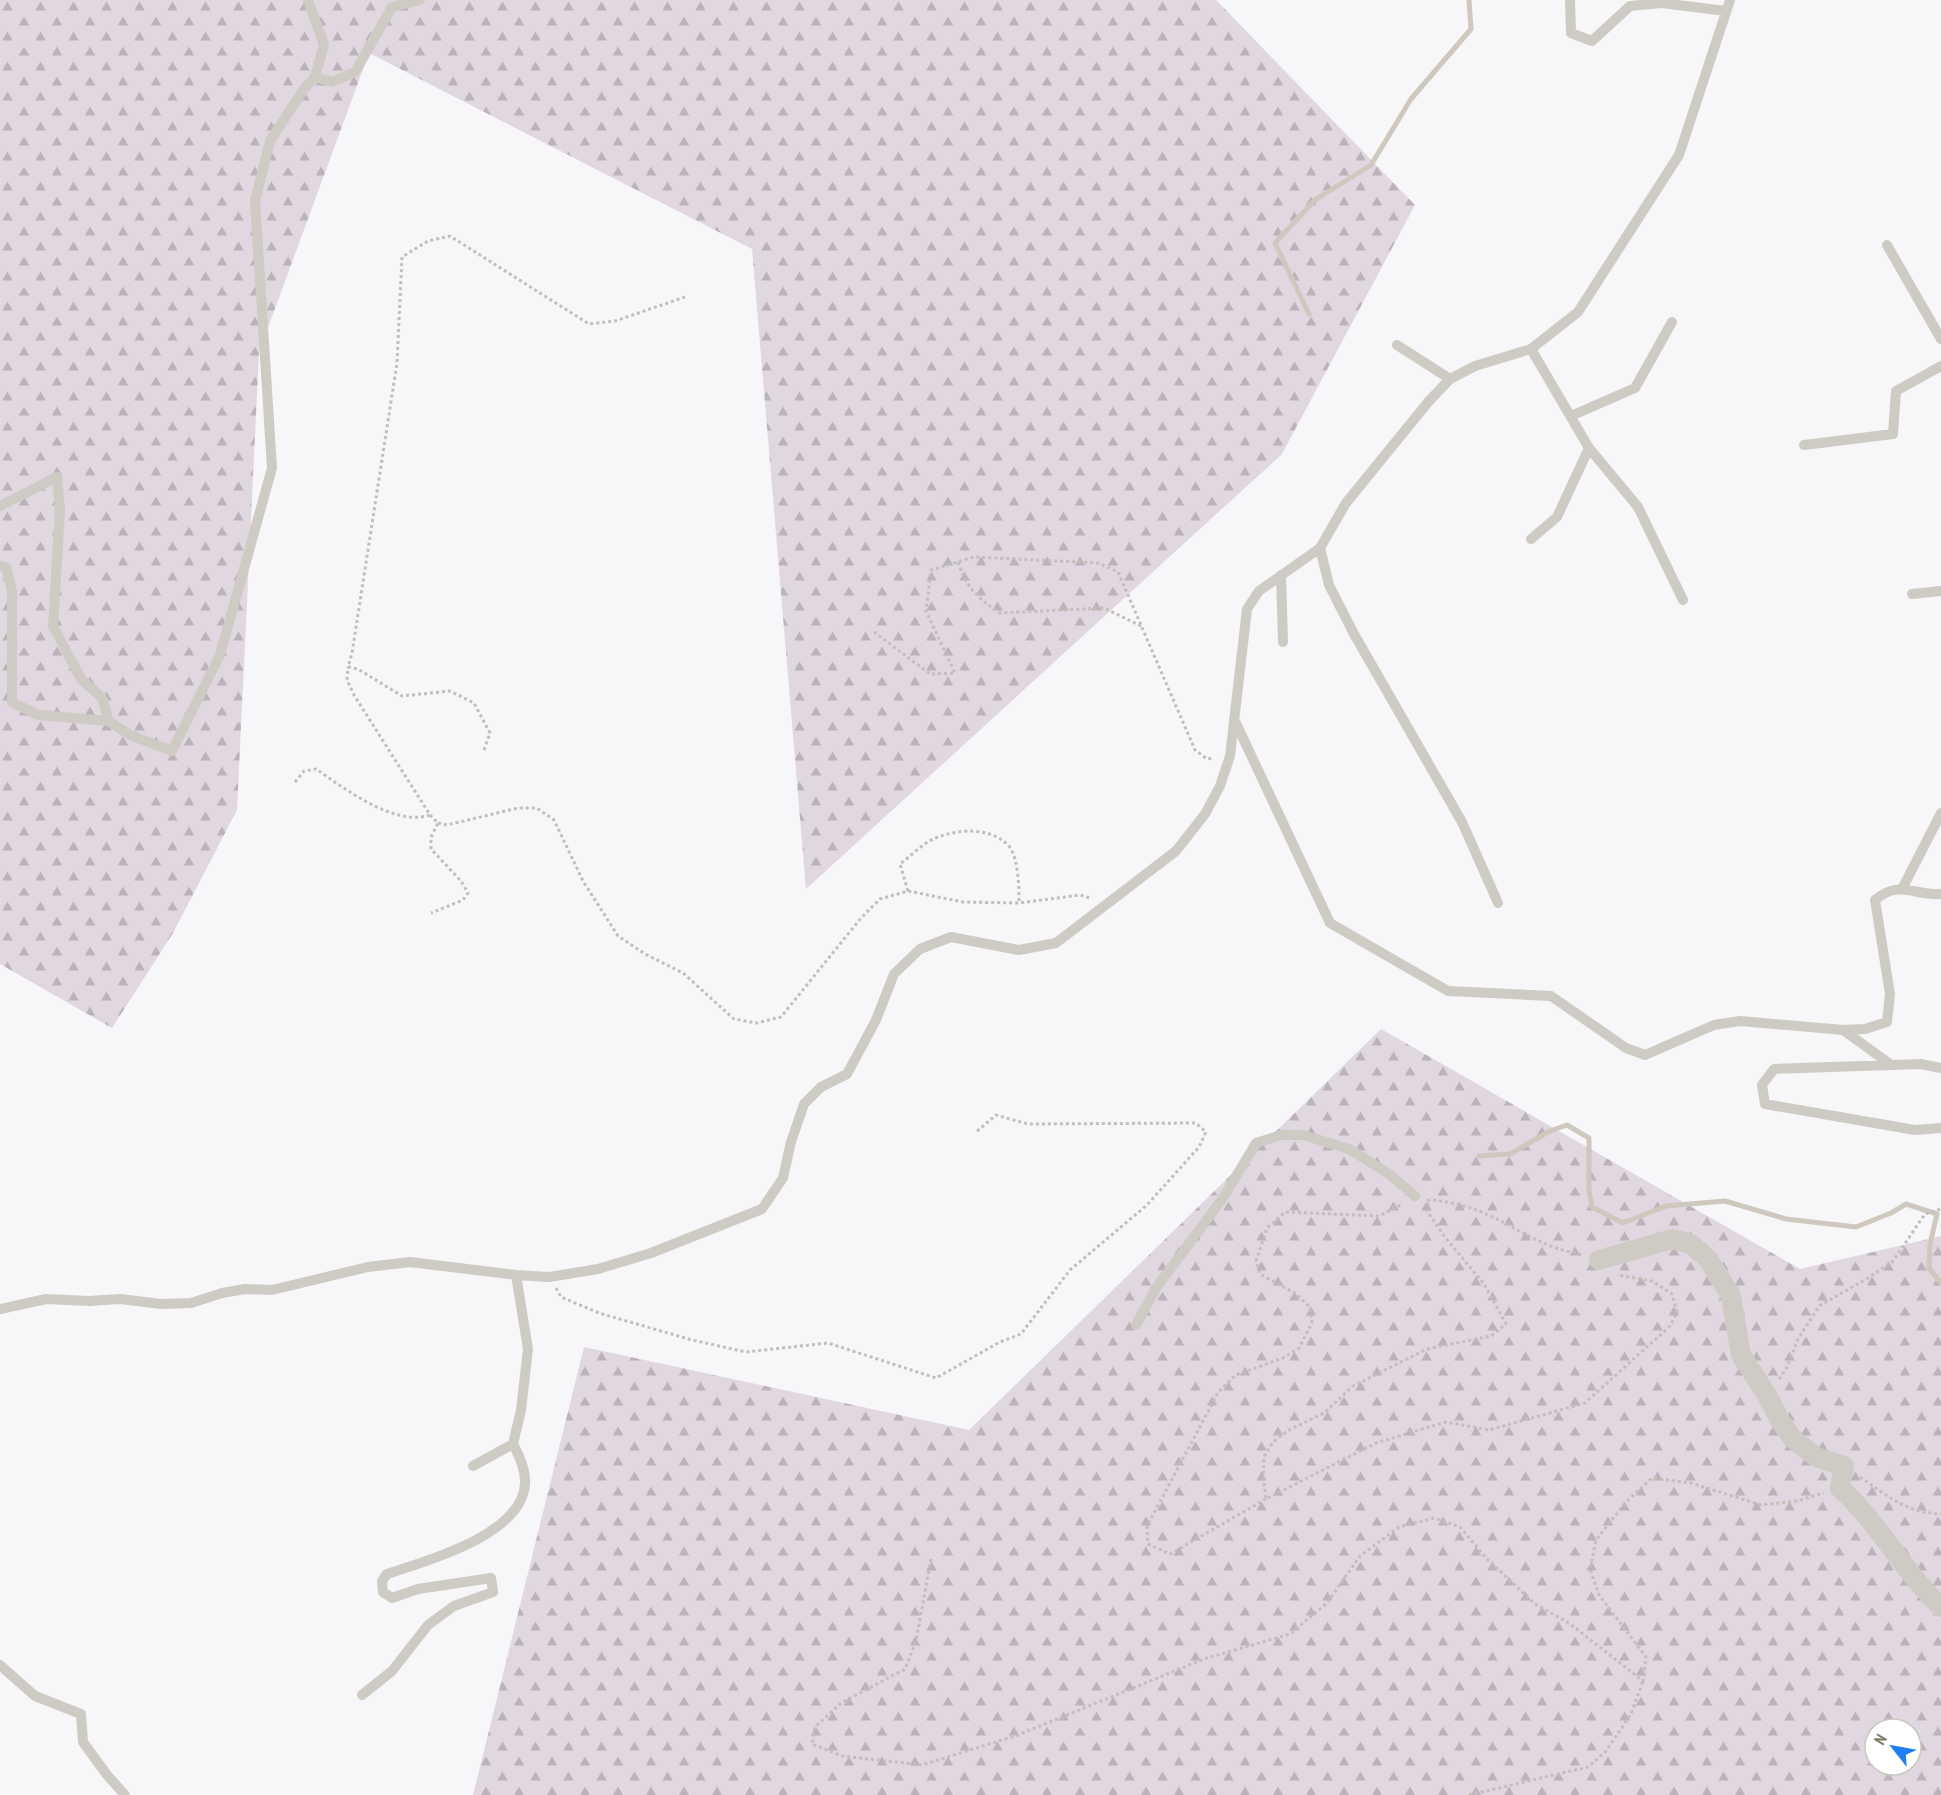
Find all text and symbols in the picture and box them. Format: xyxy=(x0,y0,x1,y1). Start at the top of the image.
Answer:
north arrow xyxy=(1863,1717,1923,1777)
text: N xyxy=(1869,1730,1891,1748)

